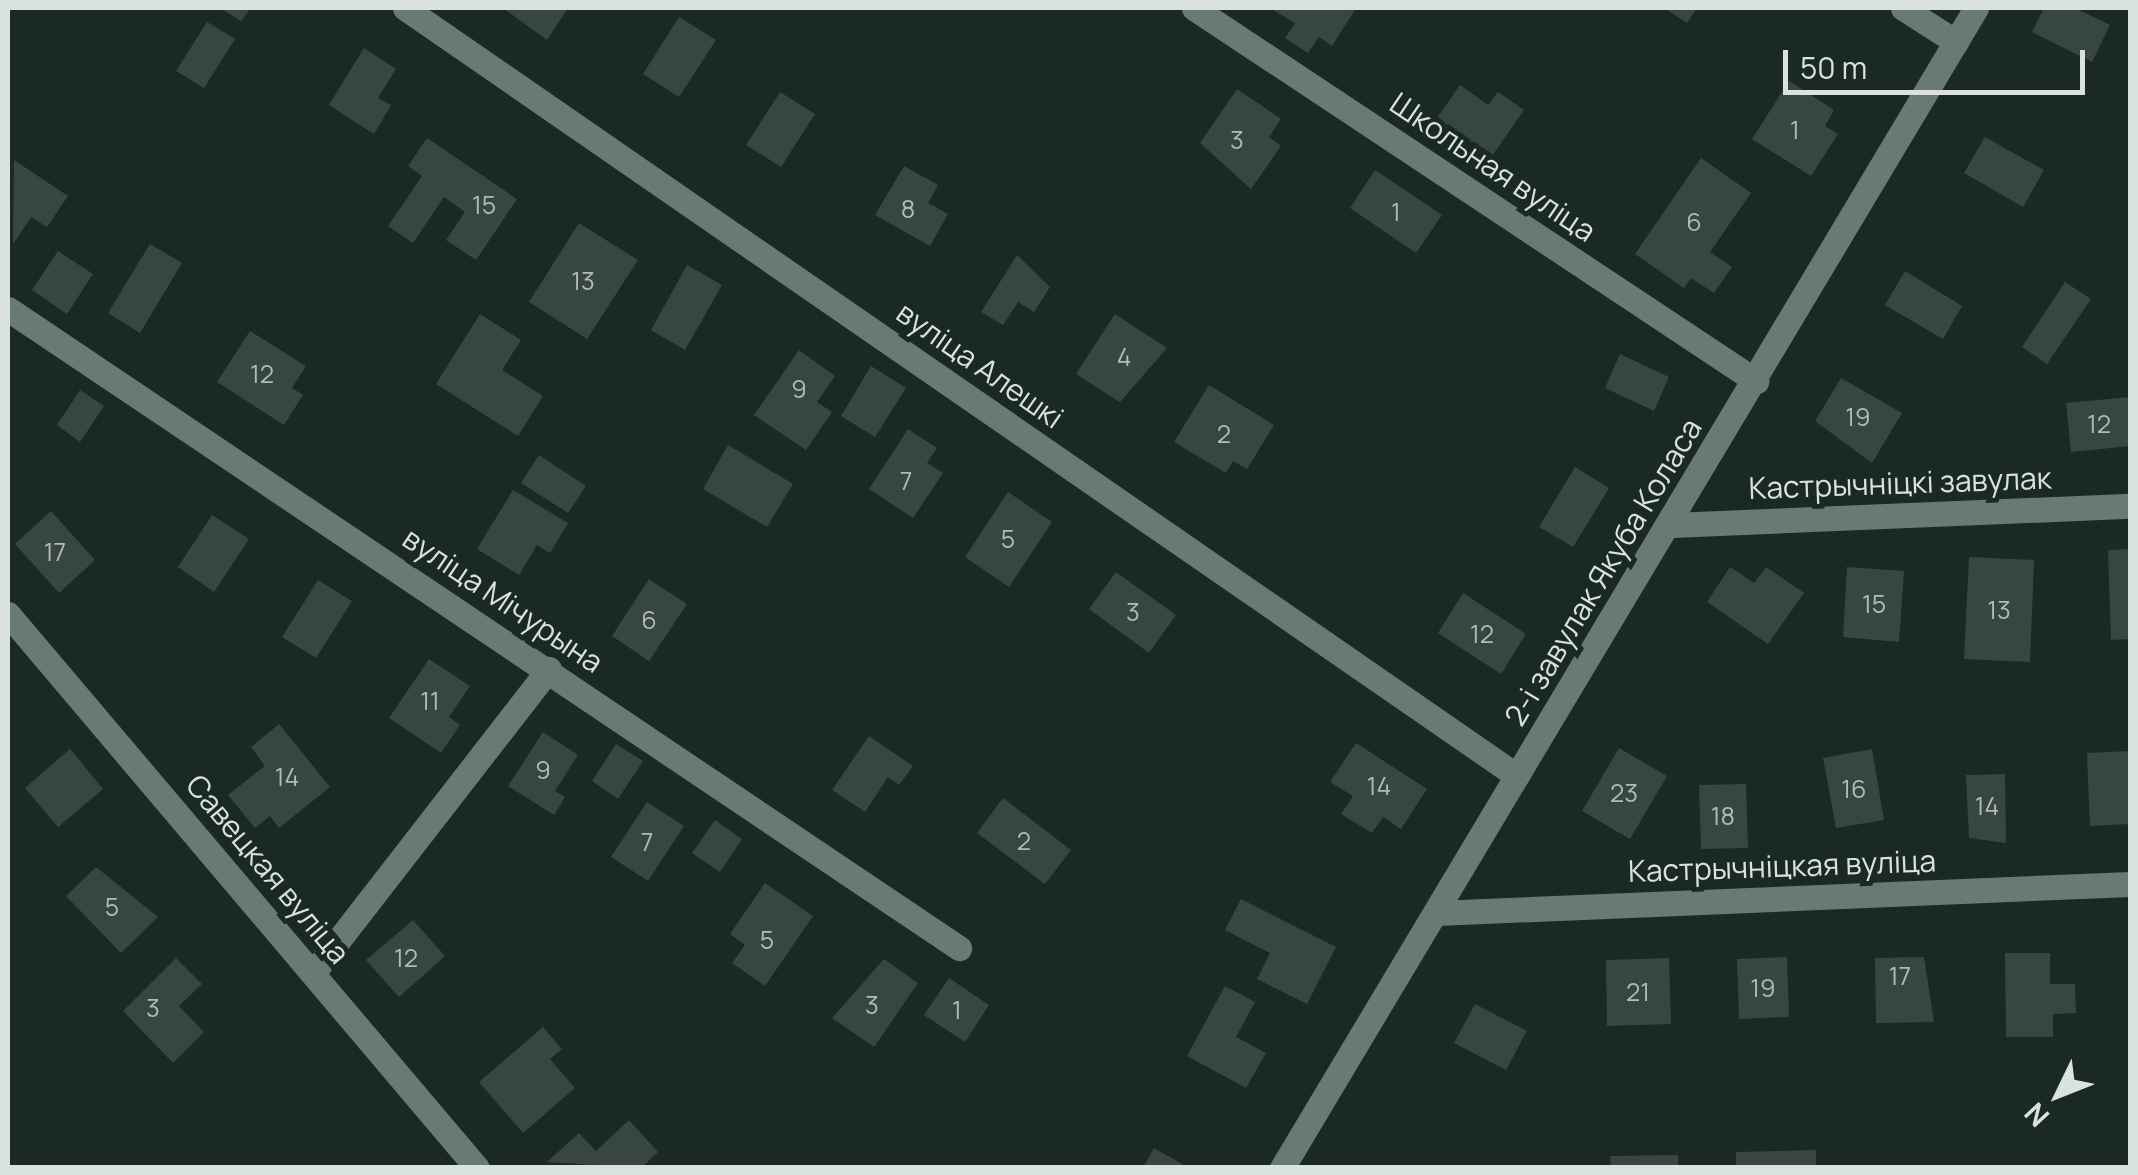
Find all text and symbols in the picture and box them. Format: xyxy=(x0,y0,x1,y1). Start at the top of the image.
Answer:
scale bar xyxy=(1788,30,2090,92)
text: 50 m xyxy=(1800,47,1867,88)
street label: Школьная вуліца xyxy=(1383,85,1603,249)
house number: 1 xyxy=(1790,115,1800,145)
house number: 3 xyxy=(1230,125,1244,155)
house number: 15 xyxy=(472,190,496,220)
house number: 8 xyxy=(901,194,915,224)
house number: 1 xyxy=(1391,197,1401,227)
house number: 6 xyxy=(1686,207,1702,237)
house number: 13 xyxy=(571,266,595,296)
street label: вуліца Алешкі xyxy=(890,294,1070,436)
house number: 4 xyxy=(1117,342,1131,372)
house number: 12 xyxy=(250,359,274,389)
house number: 9 xyxy=(791,374,807,404)
house number: 19 xyxy=(1845,402,1871,432)
house number: 12 xyxy=(2087,409,2111,439)
street label: 2-і завулак Якуба Коласа xyxy=(1497,412,1709,732)
house number: 2 xyxy=(1217,419,1231,449)
street label: Кастрычніцкі завулак xyxy=(1748,460,2052,506)
house number: 7 xyxy=(900,466,912,496)
street label: вуліца Мічурына xyxy=(396,520,610,680)
house number: 5 xyxy=(1001,524,1015,554)
house number: 17 xyxy=(44,537,66,567)
house number: 15 xyxy=(1862,589,1886,619)
house number: 13 xyxy=(1987,595,2011,625)
house number: 3 xyxy=(1126,597,1140,627)
house number: 6 xyxy=(641,605,657,635)
house number: 12 xyxy=(1470,619,1494,649)
house number: 11 xyxy=(420,686,440,716)
house number: 9 xyxy=(535,755,551,785)
house number: 14 xyxy=(275,762,299,792)
street label: Савецкая вуліца xyxy=(179,767,357,971)
house number: 14 xyxy=(1367,771,1391,801)
house number: 16 xyxy=(1841,774,1867,804)
house number: 23 xyxy=(1610,778,1638,808)
house number: 14 xyxy=(1975,791,1999,821)
house number: 18 xyxy=(1711,801,1735,831)
house number: 2 xyxy=(1017,826,1031,856)
house number: 7 xyxy=(641,827,653,857)
street label: Кастрычніцкая вуліца xyxy=(1627,843,1937,889)
house number: 5 xyxy=(105,892,119,922)
house number: 5 xyxy=(760,925,774,955)
house number: 12 xyxy=(394,943,418,973)
house number: 17 xyxy=(1889,961,1911,991)
house number: 19 xyxy=(1750,973,1776,1003)
house number: 21 xyxy=(1626,977,1650,1007)
house number: 3 xyxy=(865,990,879,1020)
house number: 3 xyxy=(146,993,160,1023)
house number: 1 xyxy=(952,995,962,1025)
north arrow xyxy=(2008,1045,2108,1145)
text: N xyxy=(2015,1095,2057,1136)

